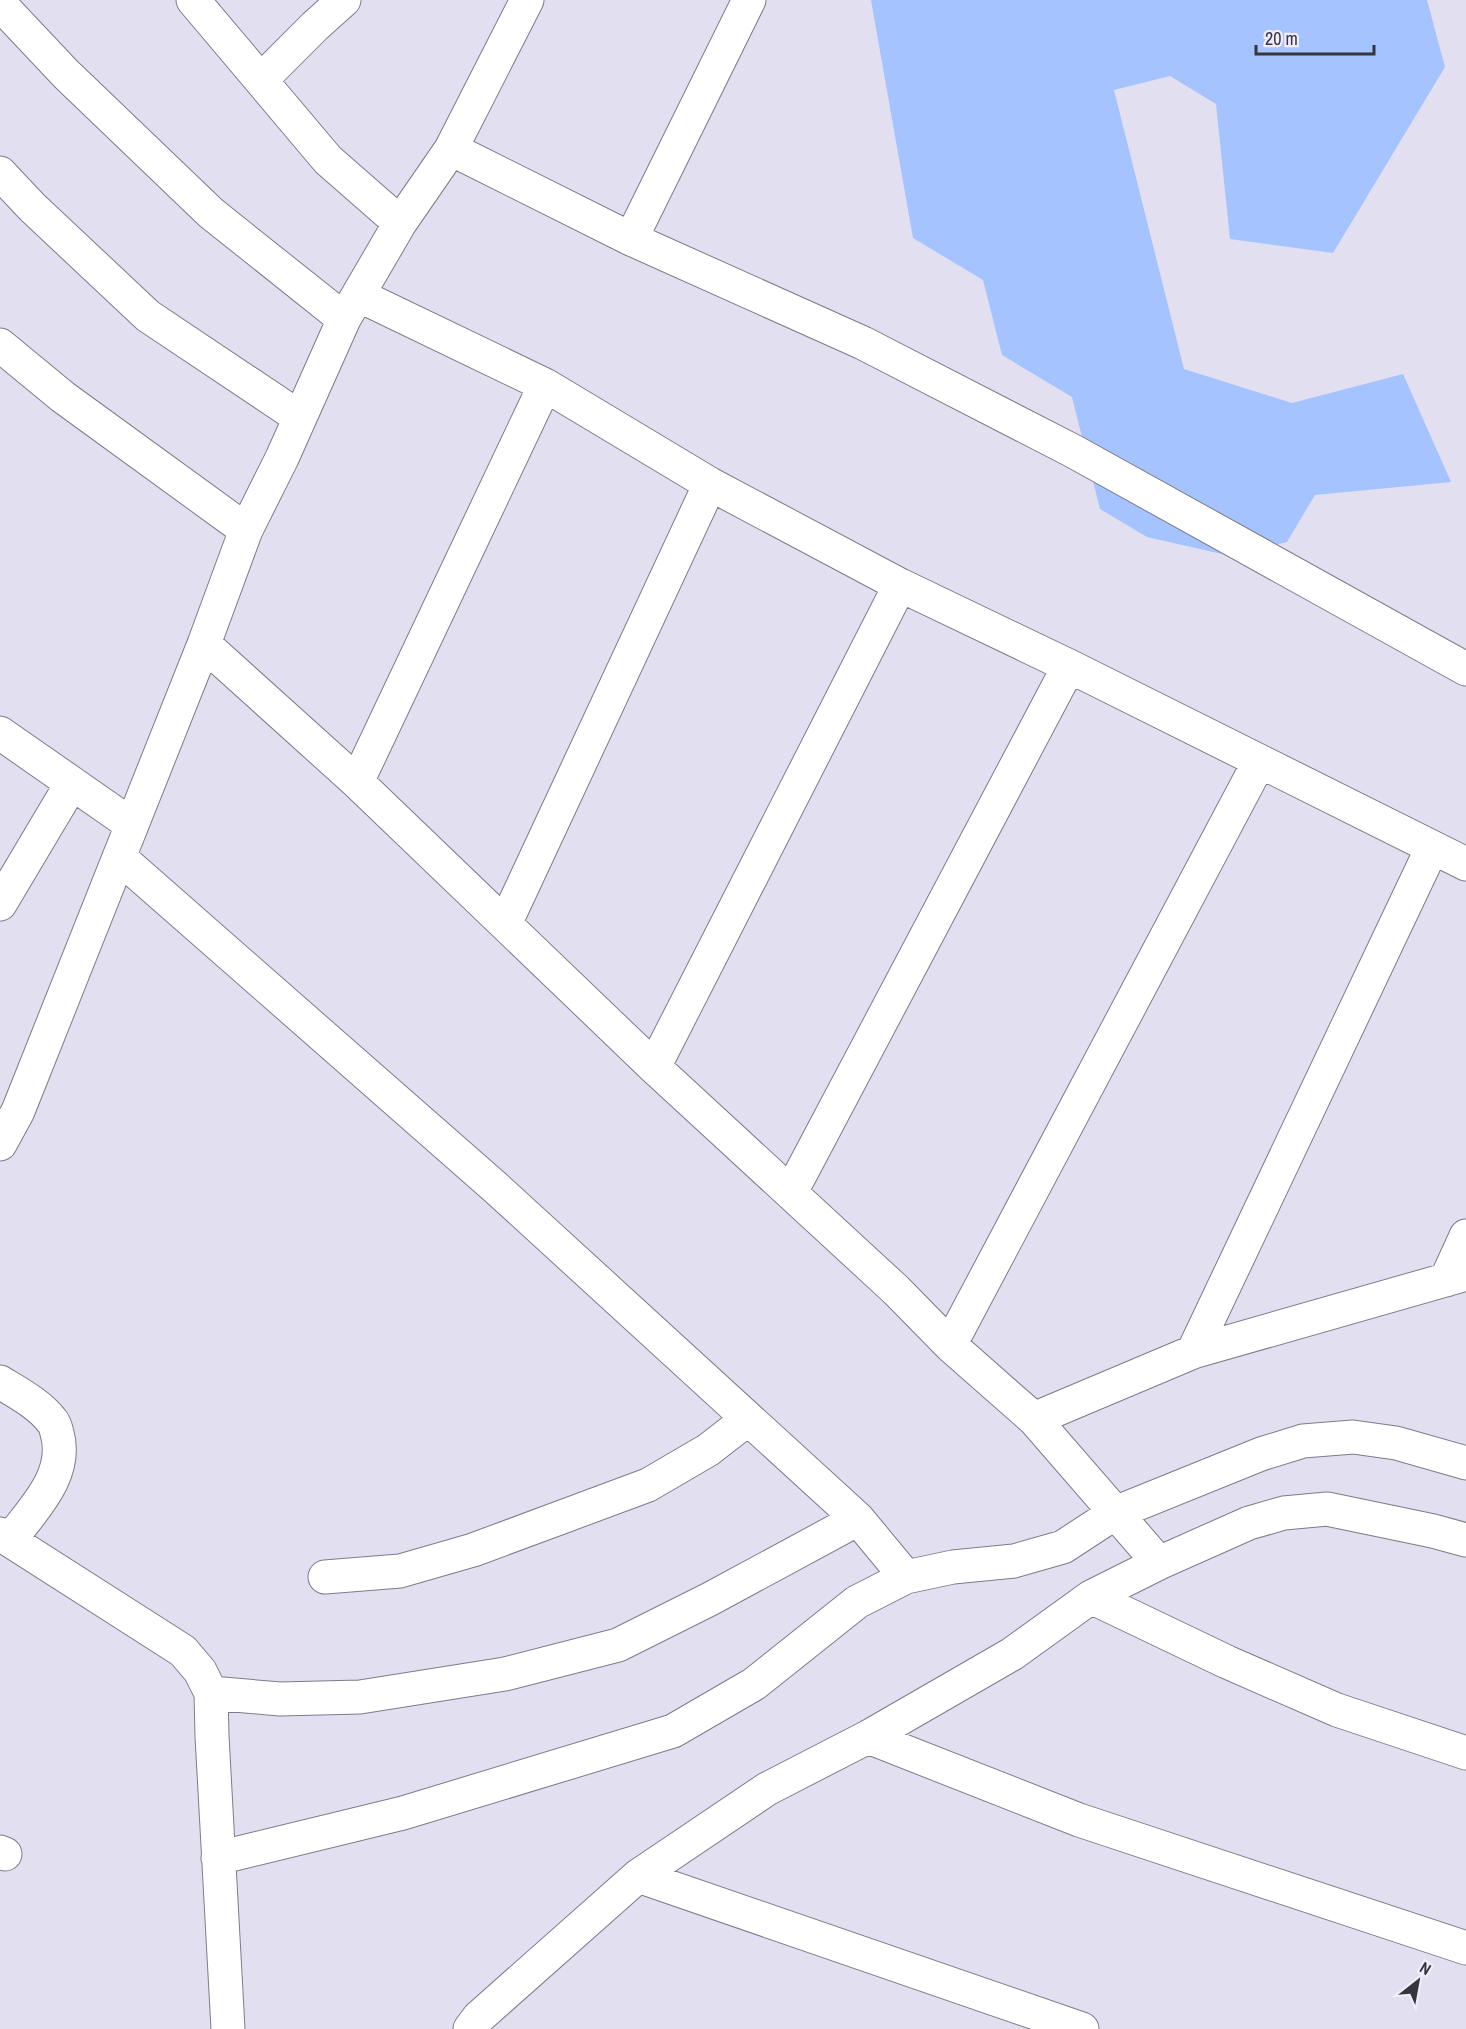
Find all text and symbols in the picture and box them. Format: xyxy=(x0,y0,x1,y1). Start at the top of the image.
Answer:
scale bar xyxy=(1256,18,1374,56)
text: 20 m xyxy=(1265,26,1298,51)
north arrow xyxy=(1388,1951,1448,2011)
text: N xyxy=(1416,1956,1435,1980)

